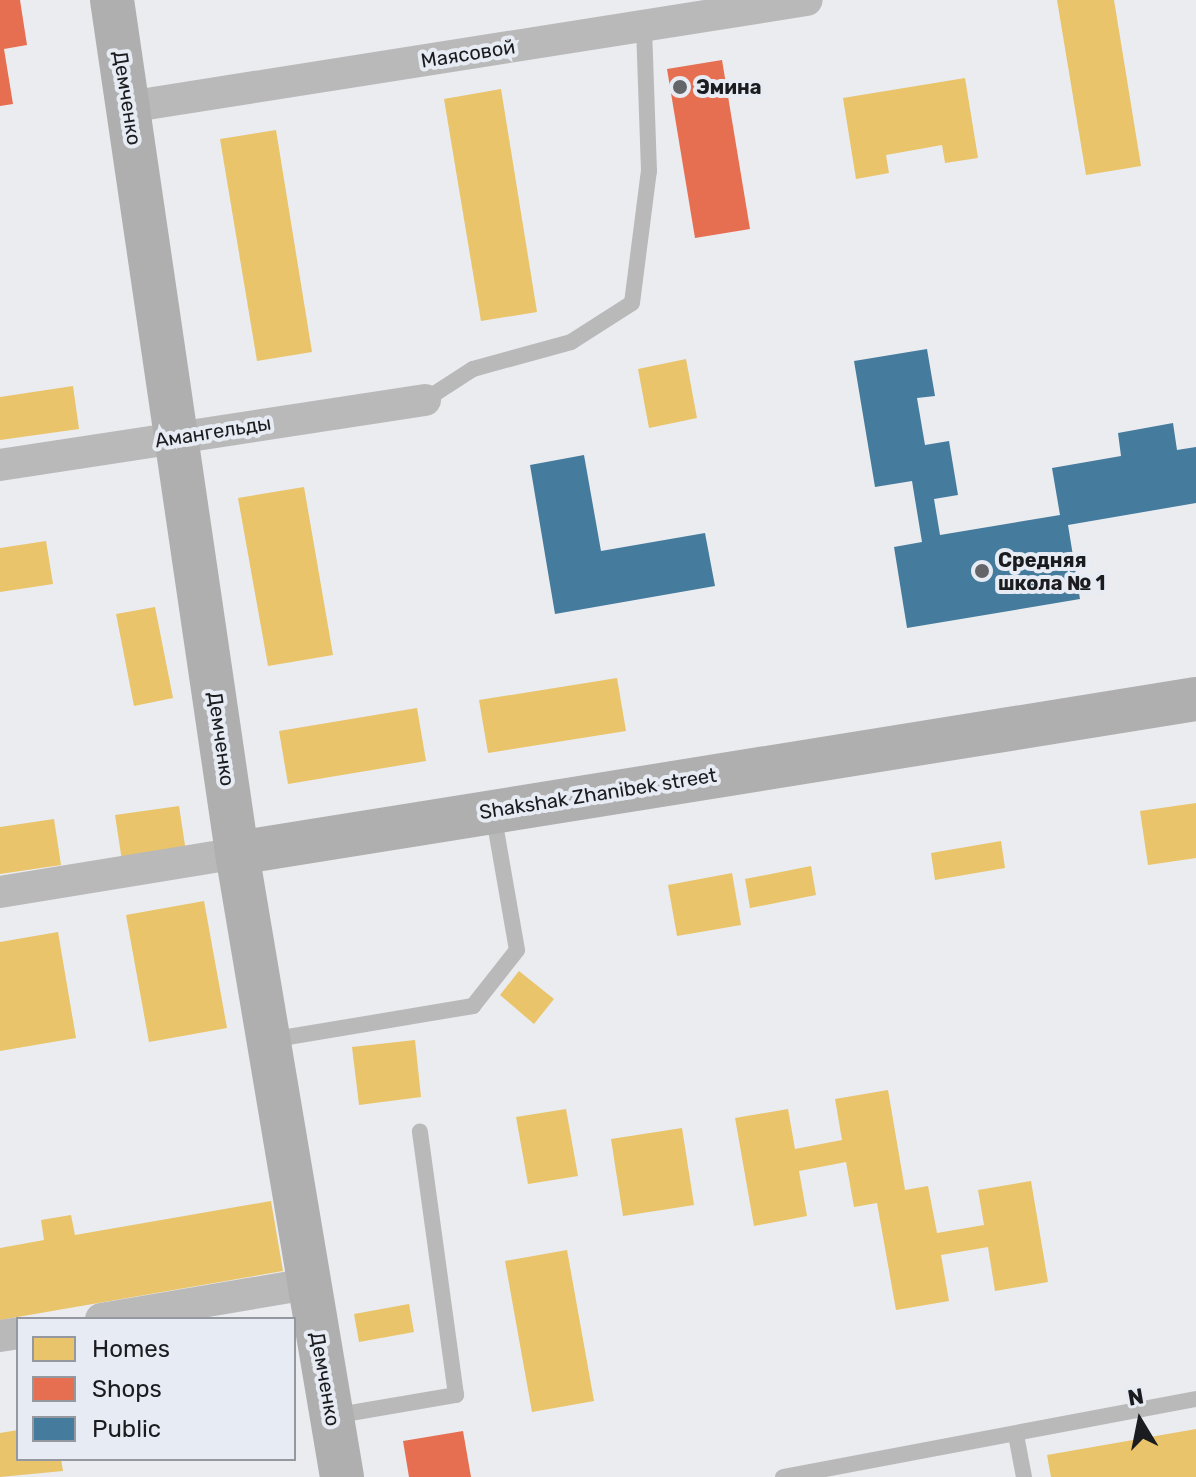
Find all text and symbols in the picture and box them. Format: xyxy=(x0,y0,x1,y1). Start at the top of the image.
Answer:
street label: Маясовой xyxy=(419,35,517,73)
street label: Демченко xyxy=(108,49,146,147)
place label: Эмина xyxy=(696,75,762,99)
marker: Эмина xyxy=(671,78,689,96)
street label: Амангельды xyxy=(153,411,273,453)
place label: Средняя школа № 1 xyxy=(998,548,1106,595)
marker: Средняя школа № 1 xyxy=(973,562,991,580)
street label: Демченко xyxy=(202,690,240,788)
street label: Shakshak Zhanibek street xyxy=(477,763,719,825)
legend xyxy=(16,1317,296,1461)
street label: Демченко xyxy=(305,1330,345,1428)
text: Homes xyxy=(92,1335,170,1363)
text: Shops xyxy=(92,1375,162,1403)
north arrow xyxy=(1100,1381,1180,1461)
text: N xyxy=(1126,1382,1146,1412)
text: Public xyxy=(92,1415,161,1443)

